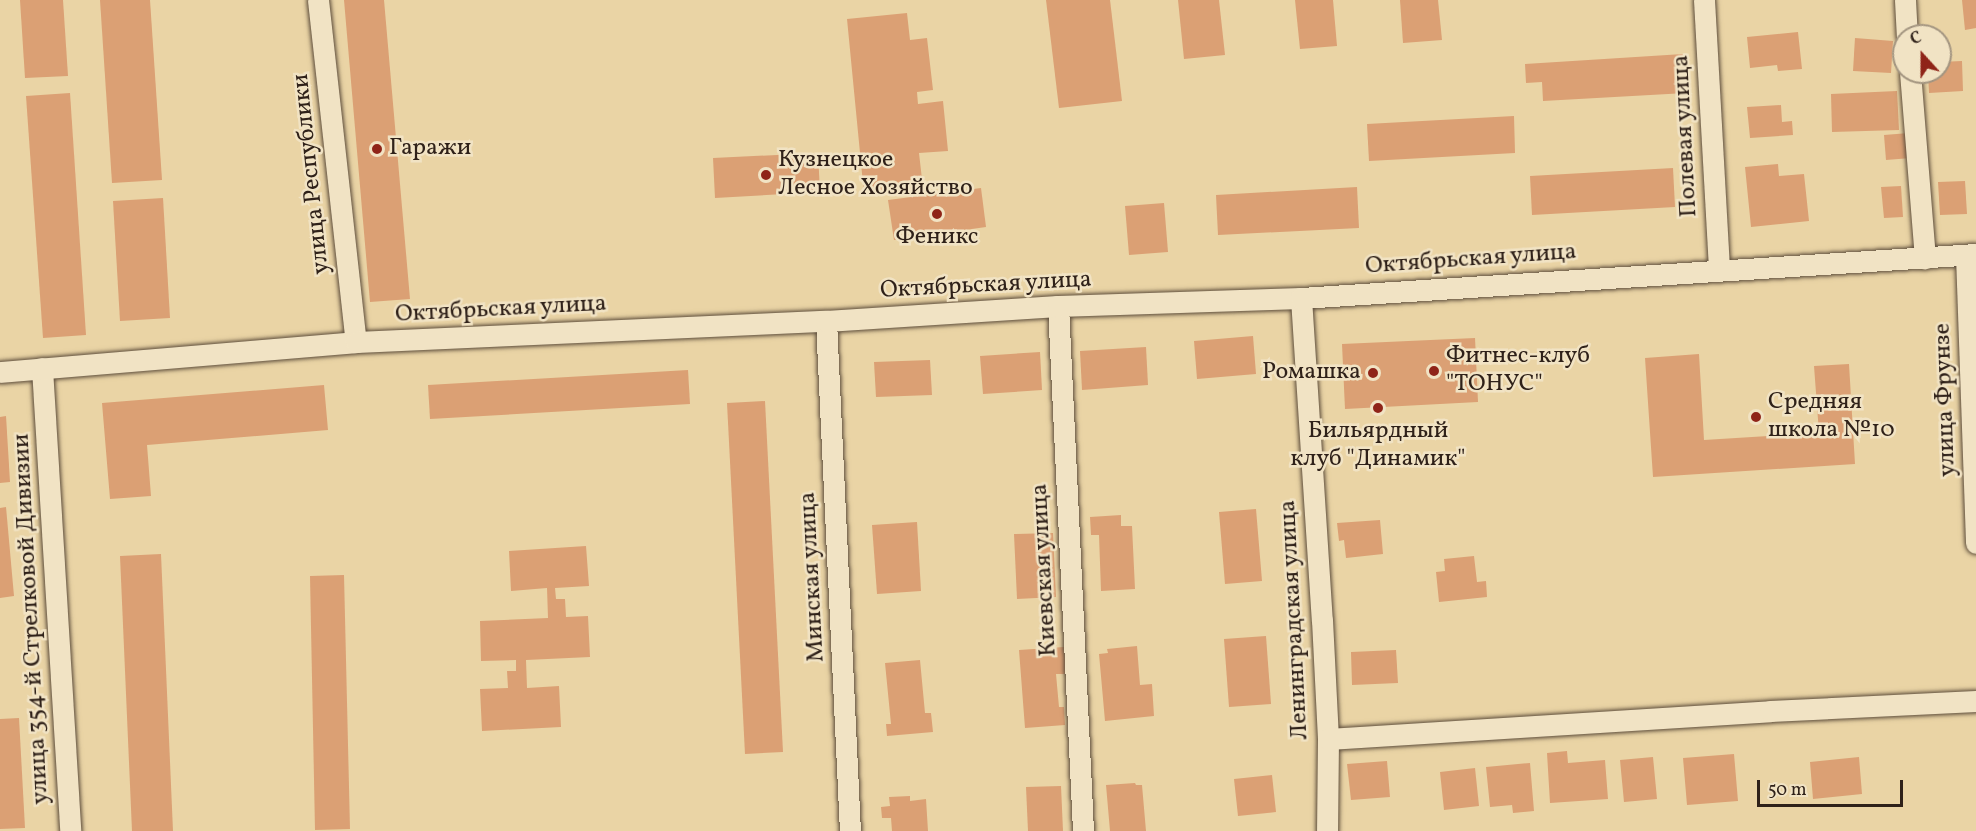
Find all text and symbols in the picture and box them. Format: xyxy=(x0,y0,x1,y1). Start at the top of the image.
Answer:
north arrow xyxy=(1892,24,1952,84)
text: С xyxy=(1908,27,1925,51)
street label: Полевая улица xyxy=(1667,54,1705,218)
street label: улица Республики xyxy=(287,72,337,276)
place label: Гаражи xyxy=(389,135,471,163)
marker: Гаражи xyxy=(370,142,384,156)
place label: Кузнецкое Лесное Хозяйство xyxy=(778,147,973,203)
marker: Кузнецкое Лесное Хозяйство xyxy=(759,168,773,182)
marker: Феникс xyxy=(930,207,944,221)
place label: Феникс xyxy=(895,224,979,252)
street label: Октябрьская улица xyxy=(1364,238,1578,282)
street label: Октябрьская улица xyxy=(879,266,1093,306)
street label: Октябрьская улица xyxy=(394,290,608,330)
street label: улица Фрунзе xyxy=(1929,323,1963,477)
place label: Фитнес-клуб "ТОНУС" xyxy=(1446,343,1590,399)
place label: Ромашка xyxy=(1262,359,1361,387)
marker: Фитнес-клуб "ТОНУС" xyxy=(1427,364,1441,378)
marker: Ромашка xyxy=(1366,366,1380,380)
place label: Средняя школа №10 xyxy=(1768,389,1895,445)
marker: Бильярдный клуб "Динамик" xyxy=(1371,401,1385,415)
marker: Средняя школа №10 xyxy=(1749,410,1763,424)
place label: Бильярдный клуб "Динамик" xyxy=(1290,418,1466,474)
street label: улица 354-й Стрелковой Дивизии xyxy=(8,433,56,805)
street label: Киевская улица xyxy=(1026,482,1064,658)
street label: Минская улица xyxy=(794,491,832,663)
street label: Ленинградская улица xyxy=(1274,499,1316,741)
scale bar xyxy=(1760,768,1906,806)
text: 50 m xyxy=(1768,778,1807,803)

